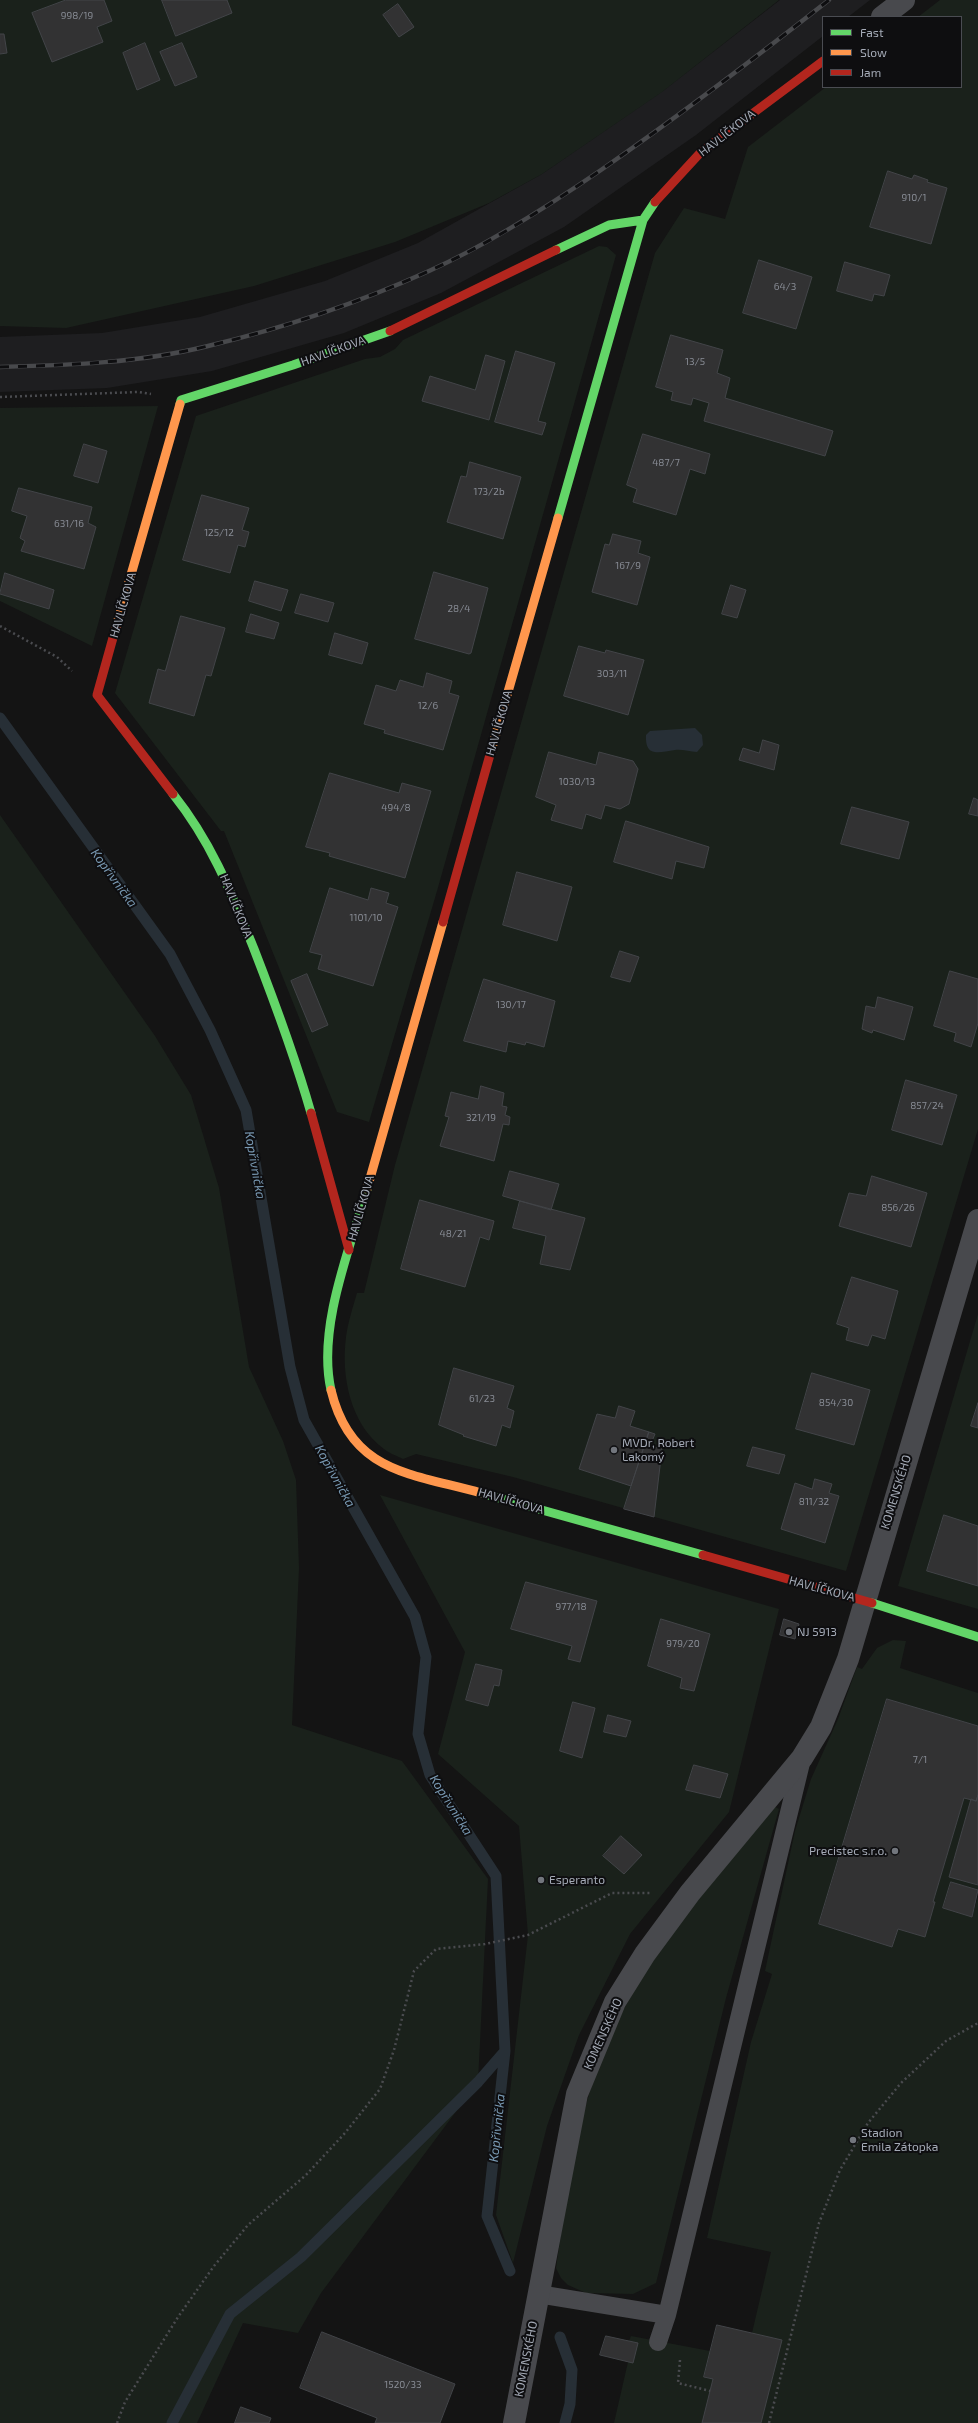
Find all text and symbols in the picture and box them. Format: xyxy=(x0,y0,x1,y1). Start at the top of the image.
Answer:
house number: 998/19 xyxy=(61,10,93,22)
legend xyxy=(822,16,962,88)
text: Fast xyxy=(860,25,883,39)
text: Slow xyxy=(860,45,887,59)
text: Jam xyxy=(860,65,881,79)
street label: HAVLÍČKOVA xyxy=(696,106,758,160)
house number: 910/1 xyxy=(902,192,926,204)
house number: 64/3 xyxy=(774,281,796,293)
street label: HAVLÍČKOVA xyxy=(299,333,367,369)
house number: 13/5 xyxy=(685,356,705,368)
house number: 487/7 xyxy=(652,457,680,469)
house number: 173/2b xyxy=(473,486,505,498)
house number: 631/16 xyxy=(54,518,84,530)
house number: 125/12 xyxy=(204,527,234,539)
house number: 167/9 xyxy=(615,560,641,572)
street label: HAVLÍČKOVA xyxy=(107,570,139,640)
house number: 28/4 xyxy=(447,603,471,615)
house number: 303/11 xyxy=(597,668,627,680)
street label: HAVLÍČKOVA xyxy=(483,688,515,758)
house number: 12/6 xyxy=(418,700,438,712)
house number: 1030/13 xyxy=(559,776,595,788)
house number: 494/8 xyxy=(381,802,411,814)
water label: Kopřivnička xyxy=(87,846,141,910)
street label: HAVLÍČKOVA xyxy=(217,872,255,940)
house number: 1101/10 xyxy=(349,912,383,924)
house number: 130/17 xyxy=(496,999,526,1011)
house number: 857/24 xyxy=(910,1100,944,1112)
house number: 321/19 xyxy=(466,1112,496,1124)
water label: Kopřivnička xyxy=(241,1130,269,1200)
street label: HAVLÍČKOVA xyxy=(345,1173,377,1243)
house number: 856/26 xyxy=(881,1202,915,1214)
house number: 48/21 xyxy=(440,1228,466,1240)
house number: 61/23 xyxy=(469,1393,495,1405)
house number: 854/30 xyxy=(819,1397,853,1409)
place label: MVDr, Robert Lakomý xyxy=(622,1436,694,1464)
water label: Kopřivnička xyxy=(312,1442,358,1510)
marker: MVDr, Robert Lakomý xyxy=(609,1445,619,1455)
street label: KOMENSKÉHO xyxy=(878,1453,914,1531)
street label: HAVLÍČKOVA xyxy=(476,1485,546,1517)
house number: 811/32 xyxy=(799,1496,829,1508)
street label: HAVLÍČKOVA xyxy=(787,1573,857,1605)
house number: 977/18 xyxy=(555,1601,587,1613)
place label: NJ 5913 xyxy=(797,1625,837,1639)
marker: NJ 5913 xyxy=(784,1627,794,1637)
house number: 979/20 xyxy=(666,1638,700,1650)
house number: 7/1 xyxy=(913,1754,927,1766)
water label: Kopřivnička xyxy=(426,1772,476,1838)
place label: Precistec s.r.o. xyxy=(809,1844,887,1858)
marker: Precistec s.r.o. xyxy=(890,1846,900,1856)
place label: Esperanto xyxy=(549,1873,605,1887)
marker: Esperanto xyxy=(536,1875,546,1885)
street label: KOMENSKÉHO xyxy=(581,1996,625,2072)
water label: Kopřivnička xyxy=(486,2093,508,2163)
place label: Stadion Emila Zátopka xyxy=(861,2126,938,2154)
marker: Stadion Emila Zátopka xyxy=(848,2135,858,2145)
street label: KOMENSKÉHO xyxy=(512,2320,540,2398)
house number: 1520/33 xyxy=(384,2379,422,2391)

